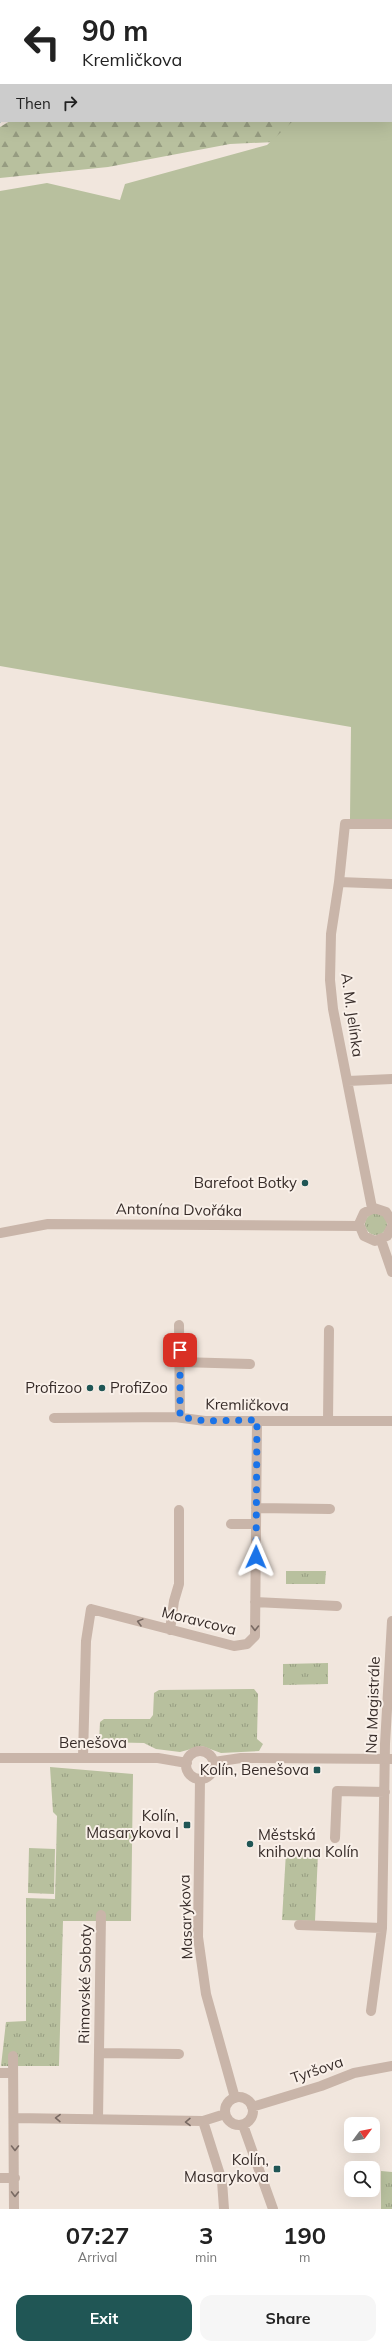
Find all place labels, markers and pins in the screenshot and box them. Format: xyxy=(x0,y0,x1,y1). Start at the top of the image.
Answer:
place label: Barefoot Botky xyxy=(194,1173,297,1192)
marker: Barefoot Botky xyxy=(300,1178,310,1188)
pin xyxy=(163,1333,197,1367)
place label: Profizoo xyxy=(25,1378,82,1397)
place label: ProfiZoo xyxy=(110,1378,168,1397)
marker: Profizoo xyxy=(85,1383,95,1393)
marker: ProfiZoo xyxy=(97,1383,107,1393)
place label: Kolín, Benešova xyxy=(200,1760,309,1779)
marker: Kolín, Benešova xyxy=(312,1765,322,1775)
place label: Kolín, Masarykova I xyxy=(86,1806,179,1842)
marker: Kolín, Masarykova I xyxy=(182,1820,192,1830)
place label: Městská knihovna Kolín xyxy=(258,1825,359,1861)
marker: Městská knihovna Kolín xyxy=(245,1839,255,1849)
place label: Kolín, Masarykova xyxy=(184,2150,269,2186)
marker: Kolín, Masarykova xyxy=(272,2164,282,2174)

